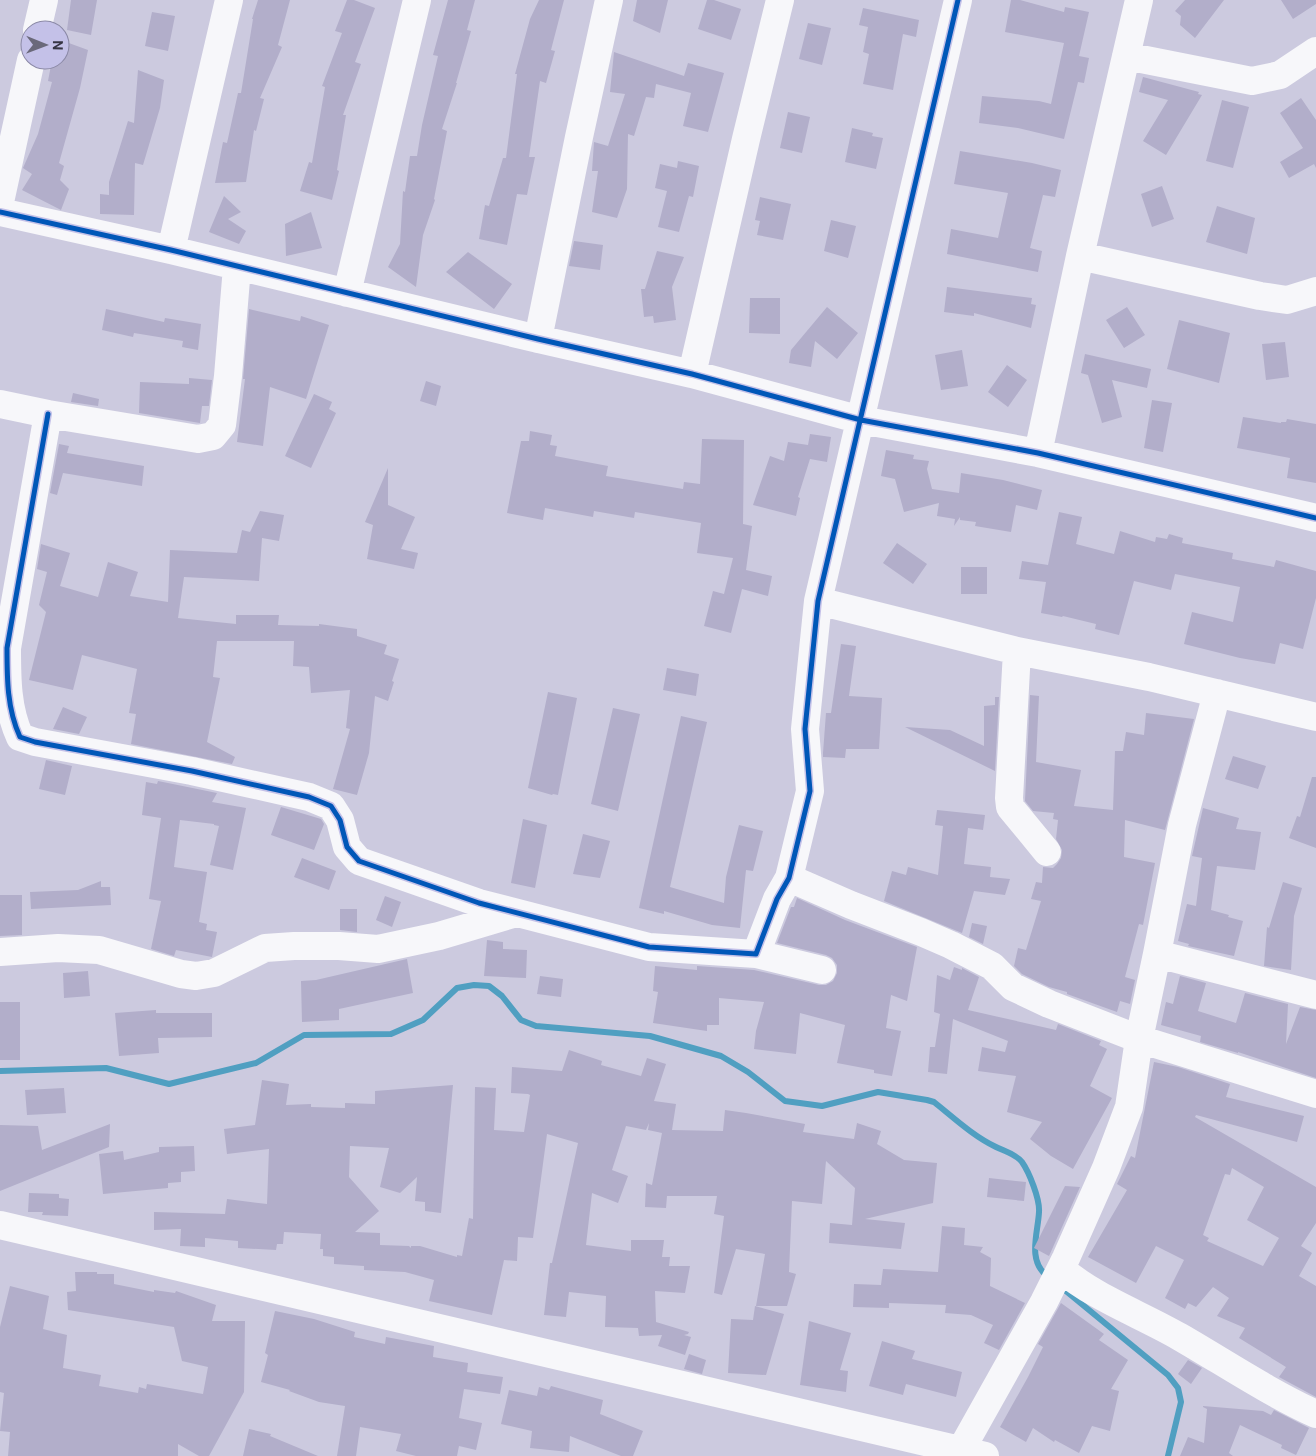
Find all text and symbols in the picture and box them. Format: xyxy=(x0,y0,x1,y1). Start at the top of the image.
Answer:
north arrow xyxy=(20,20,70,70)
text: N xyxy=(50,40,66,50)

